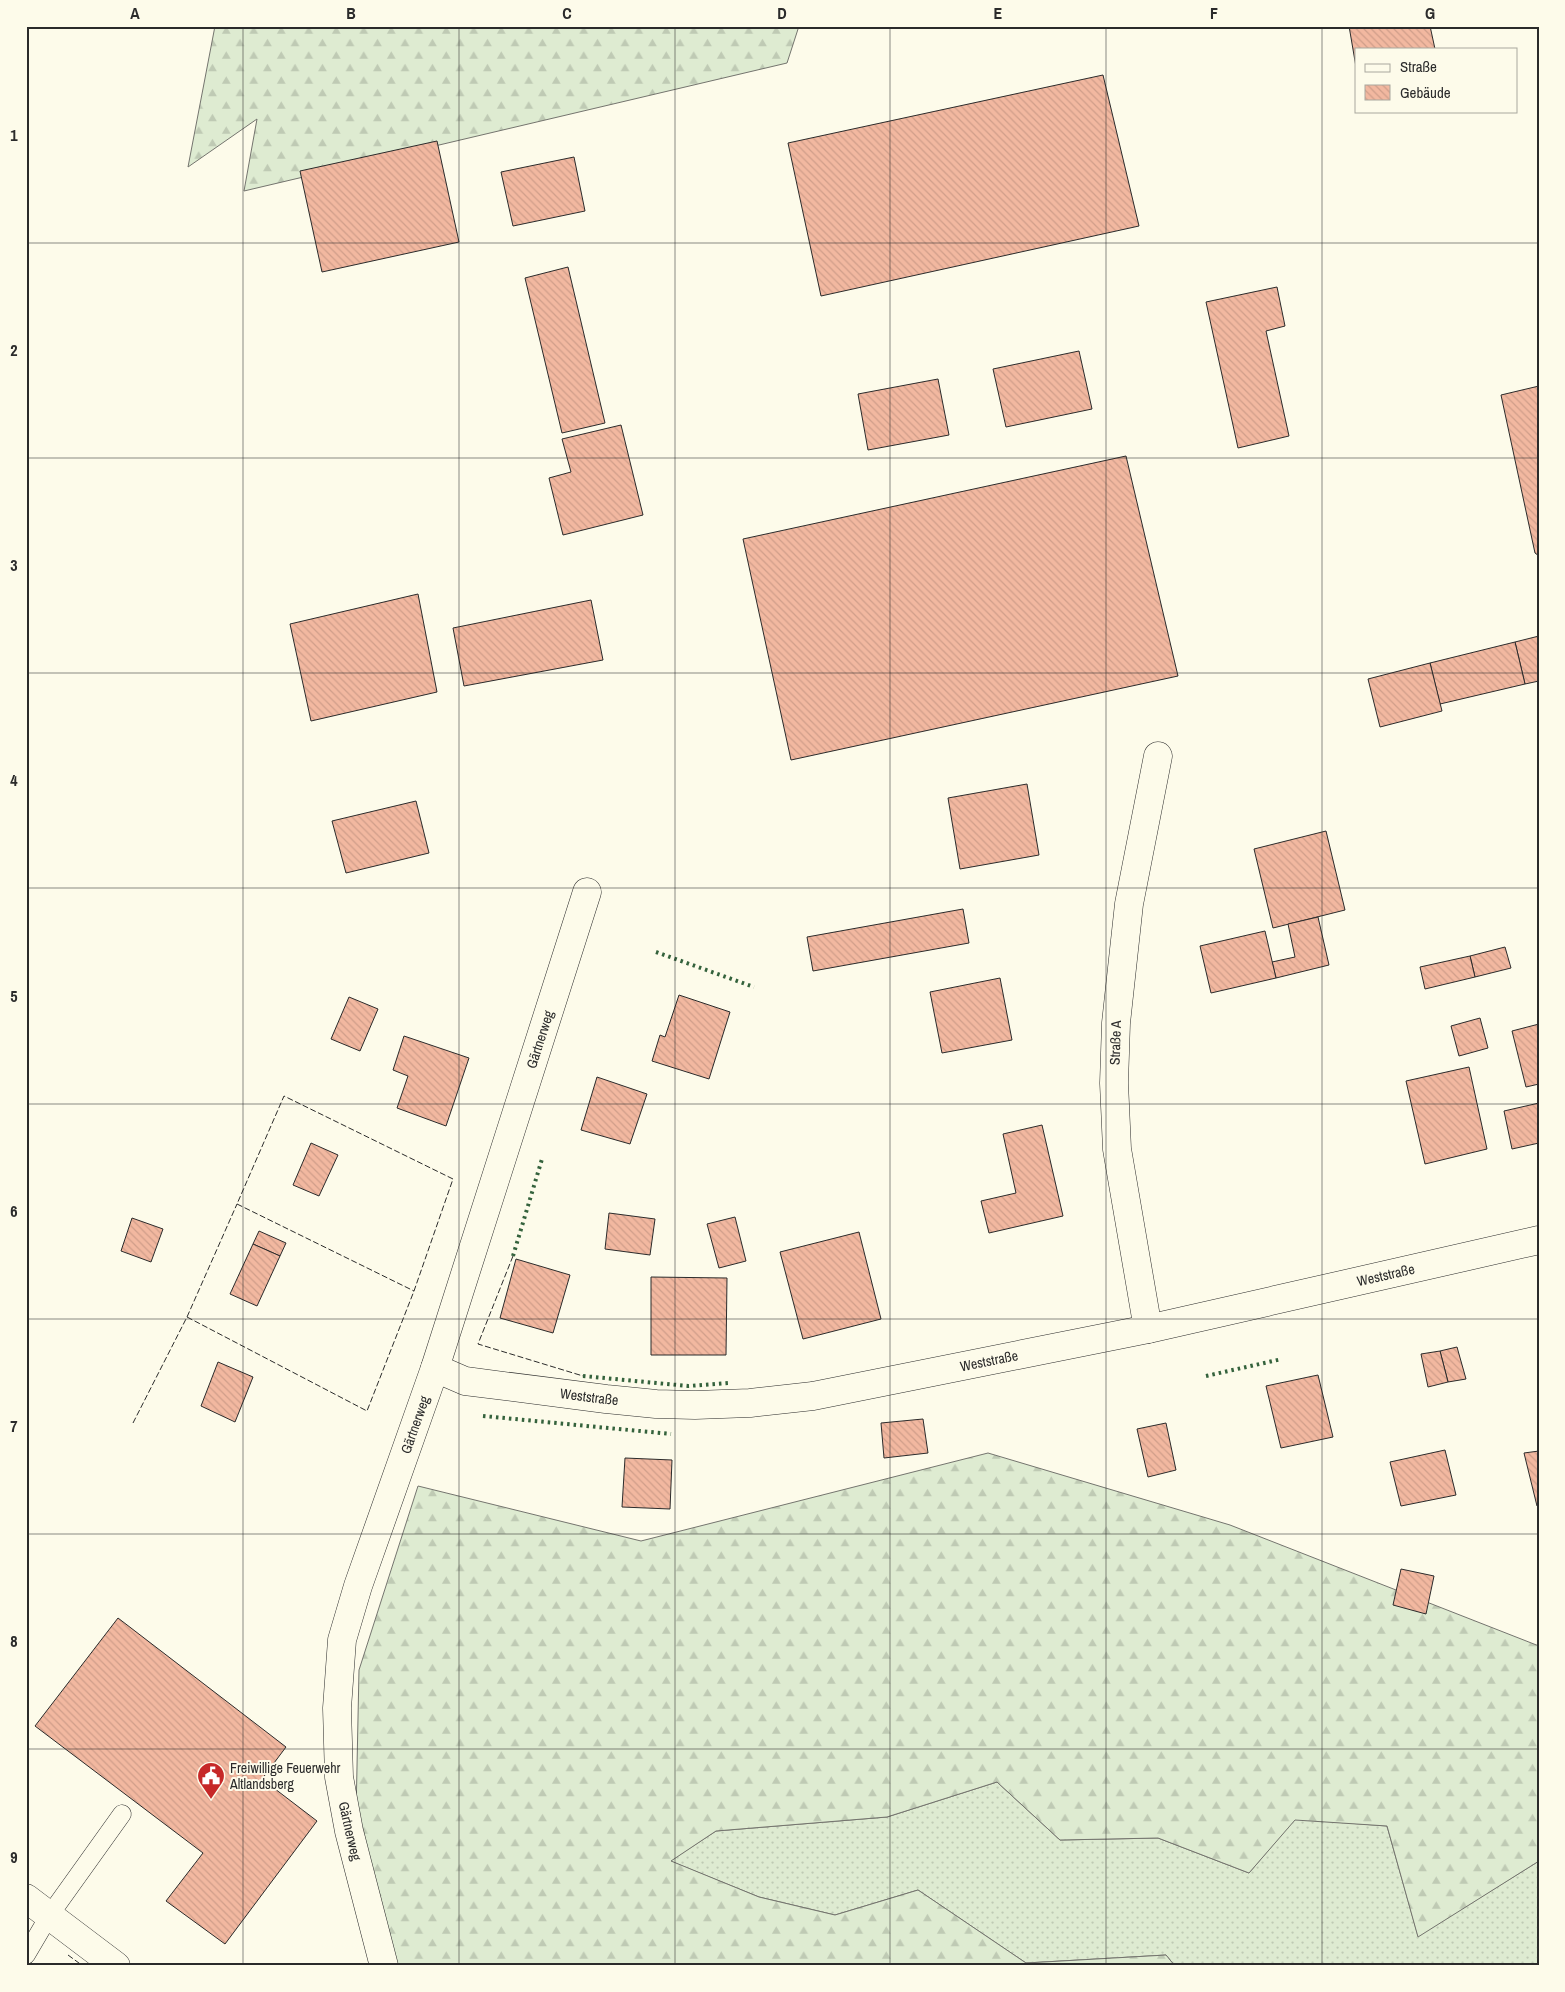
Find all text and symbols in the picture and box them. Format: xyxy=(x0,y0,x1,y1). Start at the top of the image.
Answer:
text: A xyxy=(130,2,140,24)
text: B xyxy=(346,2,356,24)
text: C xyxy=(562,2,572,24)
text: D xyxy=(777,2,787,24)
text: E xyxy=(994,2,1003,24)
text: F xyxy=(1210,2,1218,24)
text: G xyxy=(1425,2,1435,24)
legend xyxy=(1355,48,1518,112)
text: Straße xyxy=(1400,56,1437,77)
text: Gebäude xyxy=(1400,82,1451,103)
text: 1 xyxy=(10,124,18,146)
text: 2 xyxy=(10,339,18,361)
text: 3 xyxy=(10,554,18,576)
text: 4 xyxy=(10,769,18,791)
text: 5 xyxy=(10,985,18,1007)
street label: Gärtnerweg xyxy=(522,1008,558,1071)
street label: Straße A xyxy=(1106,1020,1125,1065)
text: 6 xyxy=(10,1200,18,1222)
street label: Weststraße xyxy=(1355,1260,1416,1290)
street label: Weststraße xyxy=(959,1346,1019,1375)
street label: Weststraße xyxy=(559,1384,619,1409)
street label: Gärtnerweg xyxy=(396,1393,434,1456)
text: 7 xyxy=(10,1415,18,1437)
text: 8 xyxy=(10,1630,18,1652)
place label: Freiwillige Feuerwehr Altlandsberg xyxy=(229,1759,341,1793)
public building icon: Freiwillige Feuerwehr Altlandsberg xyxy=(196,1761,226,1800)
street label: Gärtnerweg xyxy=(334,1800,366,1863)
text: 9 xyxy=(10,1846,18,1868)

